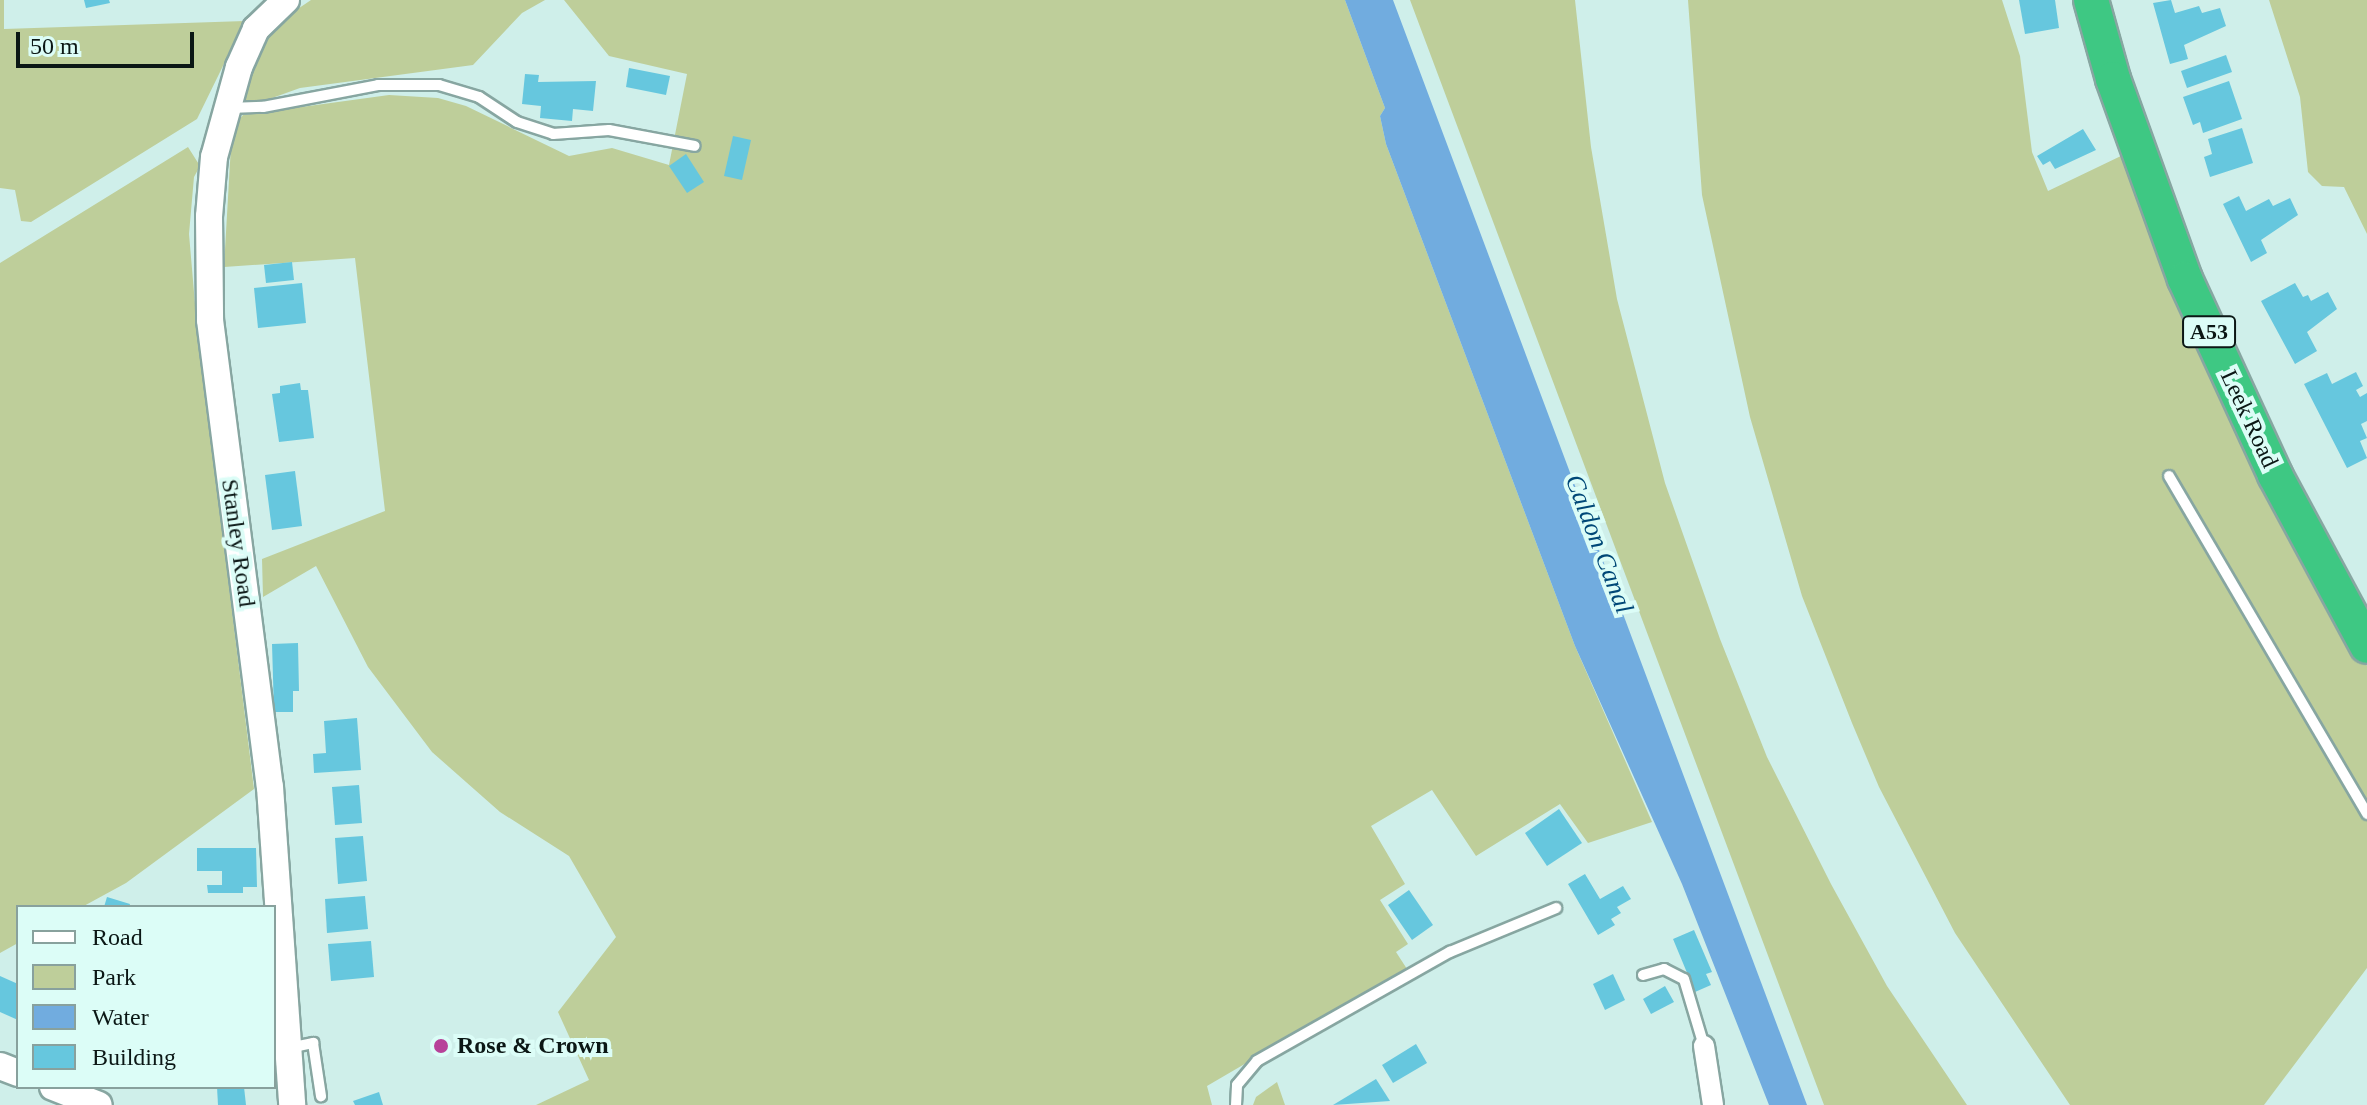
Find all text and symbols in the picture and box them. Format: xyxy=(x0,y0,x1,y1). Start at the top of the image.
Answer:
scale bar xyxy=(20,16,198,66)
text: 50 m xyxy=(30,33,79,59)
road number: A53 xyxy=(2181,314,2237,350)
street label: Leek Road xyxy=(2214,366,2284,472)
water label: Caldon Canal xyxy=(1558,470,1640,618)
street label: Stanley Road xyxy=(215,477,261,609)
legend xyxy=(16,905,276,1089)
text: Road xyxy=(92,924,143,950)
text: Park xyxy=(92,964,136,990)
text: Water xyxy=(92,1004,149,1030)
place label: Rose & Crown xyxy=(457,1032,609,1060)
marker: Rose & Crown xyxy=(432,1037,450,1055)
text: Building xyxy=(92,1044,176,1070)

